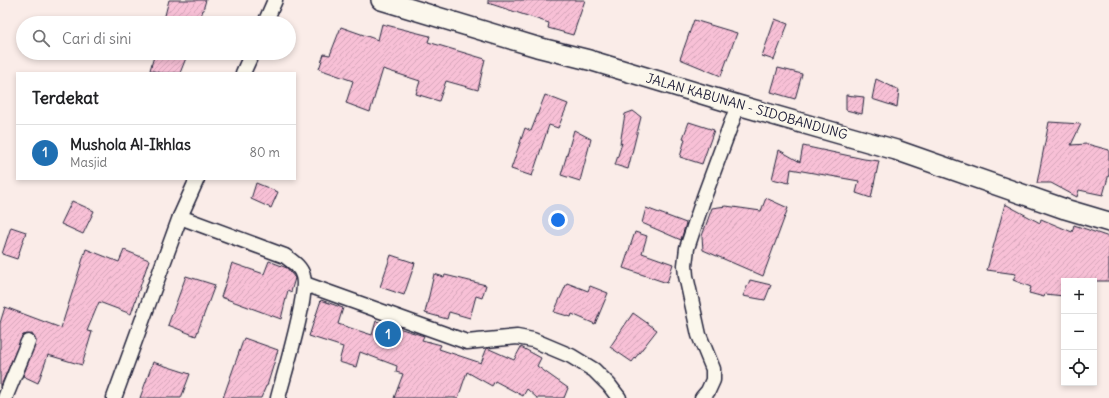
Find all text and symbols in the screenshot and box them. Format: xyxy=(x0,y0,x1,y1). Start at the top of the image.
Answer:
search box xyxy=(16,16,296,60)
icon: search xyxy=(30,27,52,49)
text: Cari di sini xyxy=(62,29,131,48)
street label: JALAN KABUNAN - SIDOBANDUNG xyxy=(644,70,850,143)
text: Terdekat xyxy=(32,87,99,109)
text: Mushola Al-Ikhlas xyxy=(70,135,191,154)
text: 1 xyxy=(42,144,48,161)
text: 80 m xyxy=(249,144,280,161)
text: Masjid xyxy=(70,154,107,171)
your location xyxy=(548,210,568,230)
map controls xyxy=(1061,278,1097,386)
button: + xyxy=(1061,278,1097,314)
button: − xyxy=(1061,314,1097,350)
pin: 1 xyxy=(375,319,401,349)
button: locate xyxy=(1061,350,1097,386)

